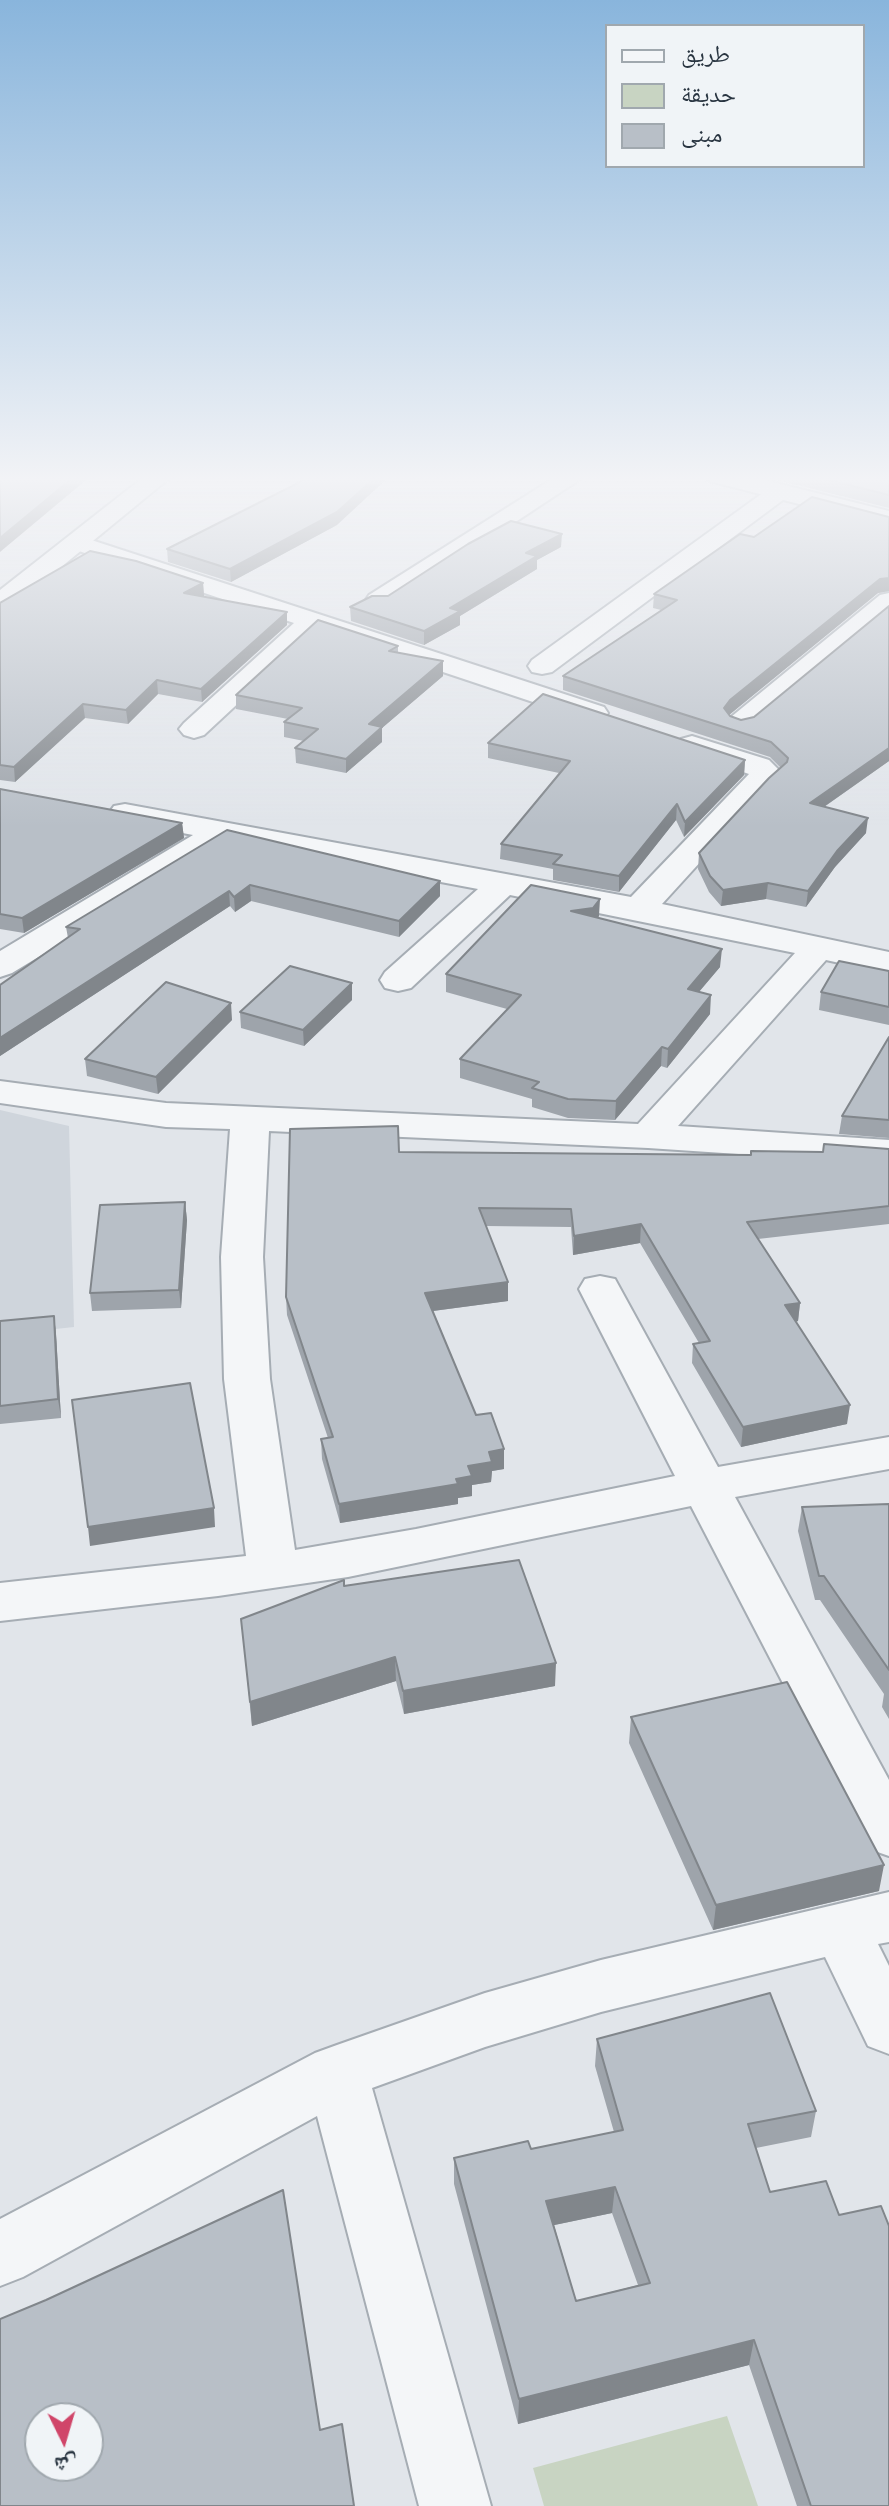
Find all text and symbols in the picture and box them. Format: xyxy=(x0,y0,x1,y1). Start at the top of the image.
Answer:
legend xyxy=(605,24,865,168)
text: طريق xyxy=(681,40,730,68)
text: حديقة xyxy=(681,80,736,108)
text: مبنى xyxy=(681,120,722,148)
north arrow xyxy=(24,2402,104,2482)
text: ش xyxy=(53,2450,79,2478)

